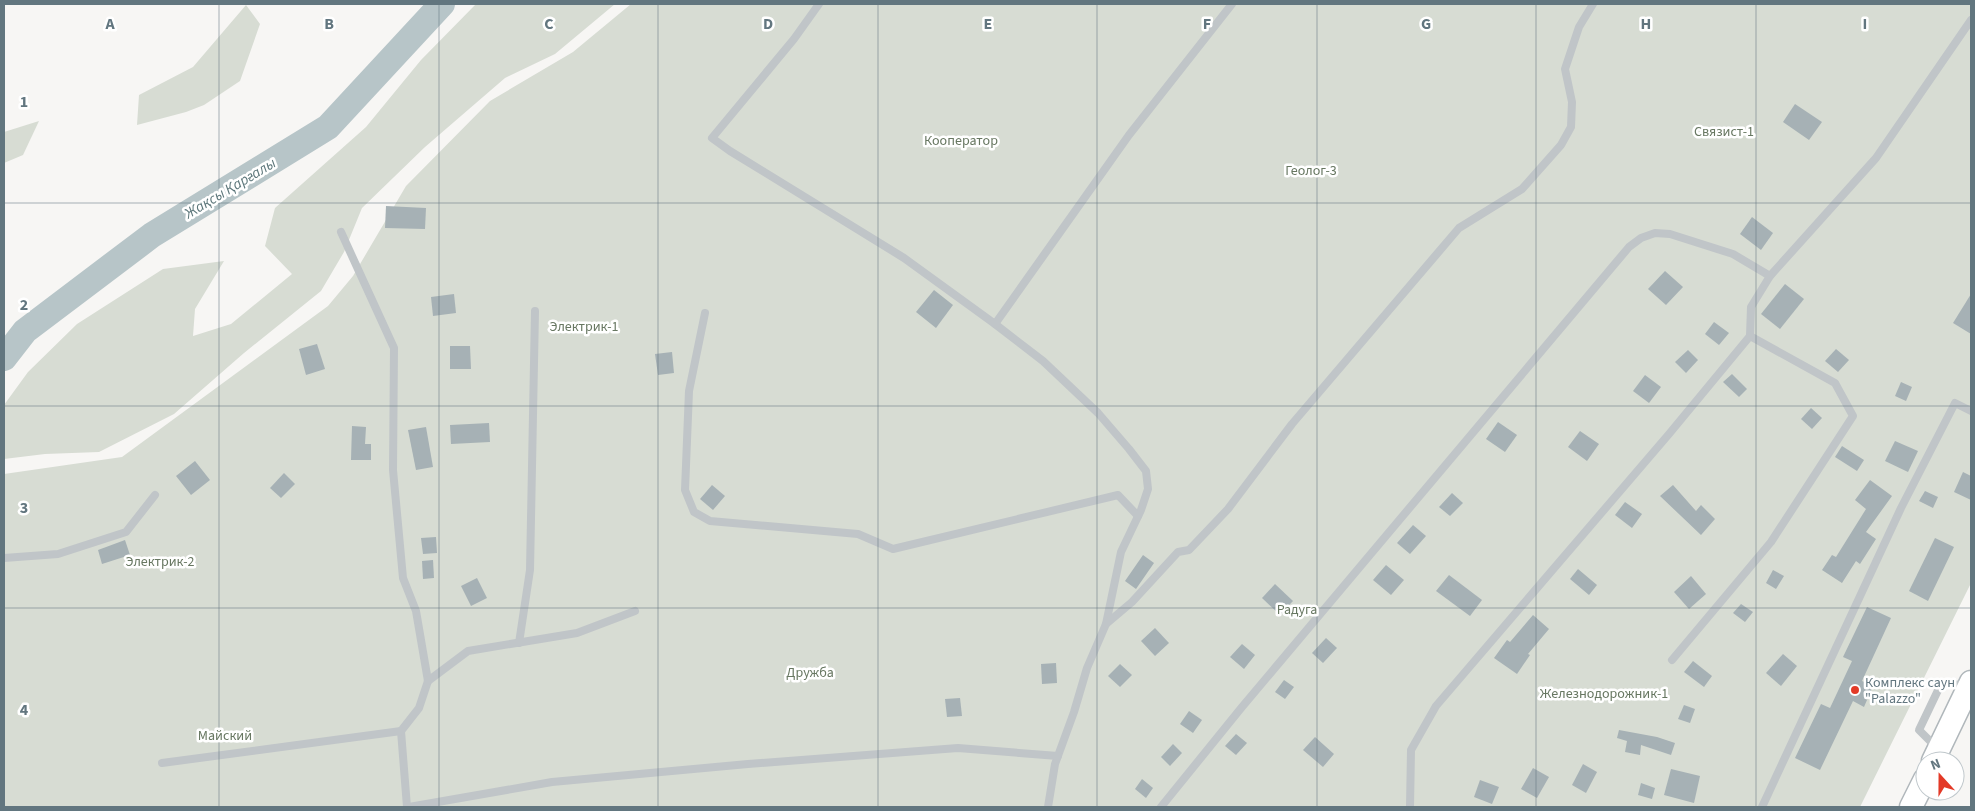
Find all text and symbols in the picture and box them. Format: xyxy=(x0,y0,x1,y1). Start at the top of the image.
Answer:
text: A xyxy=(104,13,115,35)
text: B xyxy=(324,13,334,35)
text: C xyxy=(544,13,554,35)
text: D xyxy=(763,13,773,35)
text: E xyxy=(984,13,992,35)
text: F xyxy=(1203,13,1211,35)
text: G xyxy=(1421,13,1431,35)
text: H xyxy=(1641,13,1651,35)
text: I xyxy=(1863,13,1867,35)
text: 1 xyxy=(20,91,28,113)
park label: Связист-1 xyxy=(1694,122,1754,142)
park label: Кооператор xyxy=(924,131,998,151)
water label: Жақсы Қарғалы xyxy=(180,153,280,225)
park label: Геолог-3 xyxy=(1285,161,1337,181)
text: 2 xyxy=(20,294,28,316)
park label: Электрик-1 xyxy=(550,317,619,337)
text: 3 xyxy=(20,497,28,519)
park label: Электрик-2 xyxy=(126,552,195,572)
park label: Радуга xyxy=(1277,600,1317,620)
park label: Дружба xyxy=(786,663,834,683)
place label: Комплекс саун "Palazzo" xyxy=(1865,673,1955,709)
park label: Железнодорожник-1 xyxy=(1540,684,1668,704)
marker: Комплекс саун "Palazzo" xyxy=(1849,684,1861,696)
text: 4 xyxy=(20,699,29,721)
park label: Майский xyxy=(198,726,252,746)
north arrow xyxy=(1915,751,1965,801)
text: N xyxy=(1928,754,1944,776)

